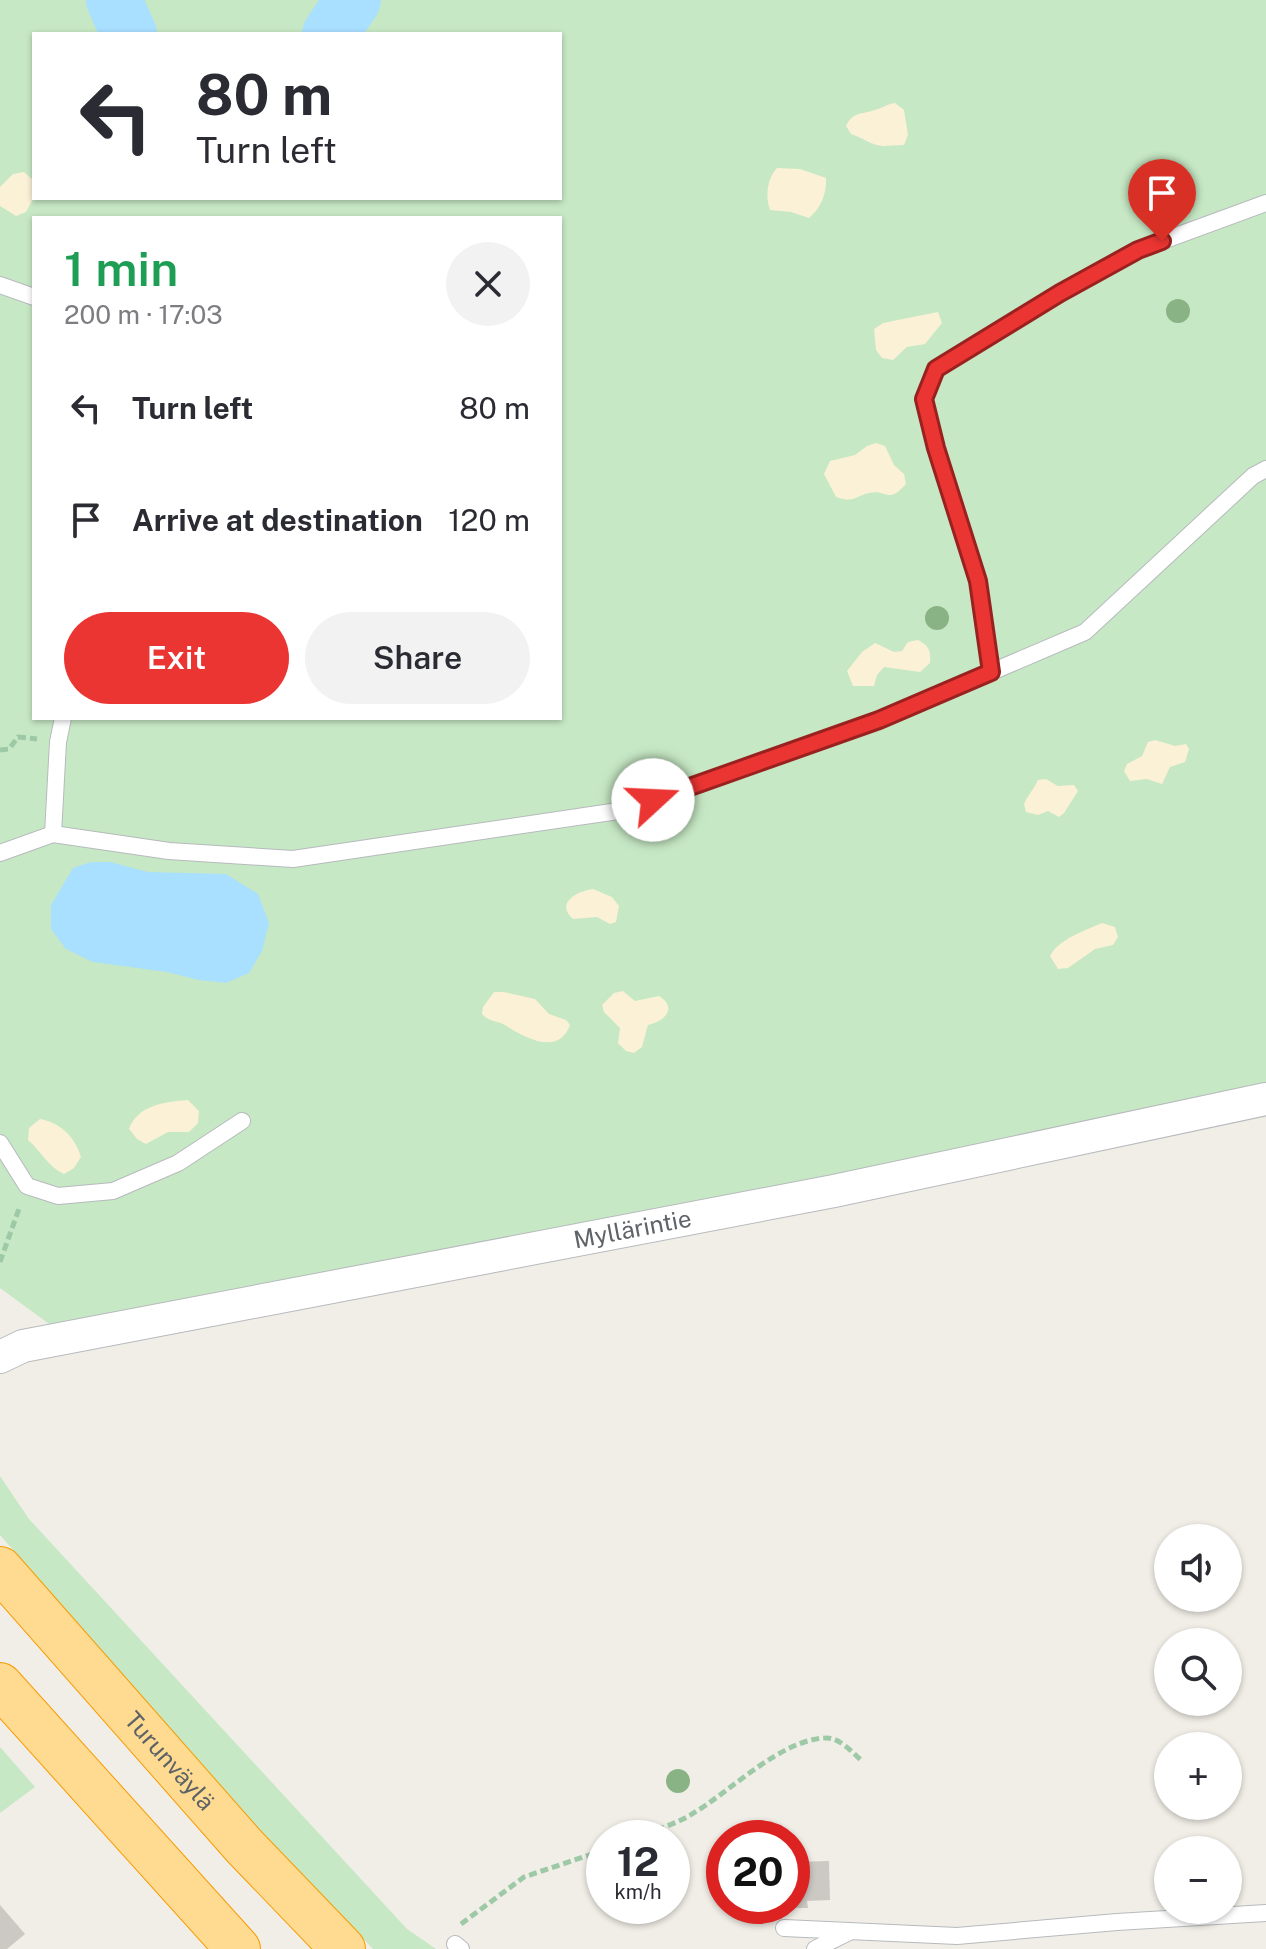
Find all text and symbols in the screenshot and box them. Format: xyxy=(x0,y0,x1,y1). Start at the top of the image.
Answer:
text: 80 m xyxy=(196,62,332,128)
icon: left xyxy=(64,64,168,168)
text: Turn left xyxy=(196,129,337,171)
pin xyxy=(1128,159,1196,241)
icon: arrive xyxy=(1140,171,1184,215)
text: 1 min xyxy=(64,240,178,297)
button: close xyxy=(446,242,530,326)
text: 200 m · 17:03 xyxy=(64,299,223,330)
icon: left xyxy=(64,386,108,430)
text: Turn left xyxy=(132,390,253,426)
text: 80 m xyxy=(459,390,530,426)
icon: arrive xyxy=(64,498,108,542)
text: Arrive at destination xyxy=(132,502,423,538)
text: 120 m xyxy=(448,502,530,538)
button: Exit xyxy=(64,612,289,704)
button: Share xyxy=(305,612,530,704)
position arrow xyxy=(611,758,695,842)
street label: Myllärintie xyxy=(571,1204,693,1253)
map controls xyxy=(1154,1524,1242,1924)
button: sound xyxy=(1154,1524,1242,1612)
button: search xyxy=(1154,1628,1242,1716)
street label: Turunväylä xyxy=(119,1705,221,1815)
button: + xyxy=(1154,1732,1242,1820)
speed limit sign: 20 xyxy=(706,1820,810,1924)
button: − xyxy=(1154,1836,1242,1924)
text: 12 xyxy=(617,1838,659,1885)
text: km/h xyxy=(614,1880,662,1904)

